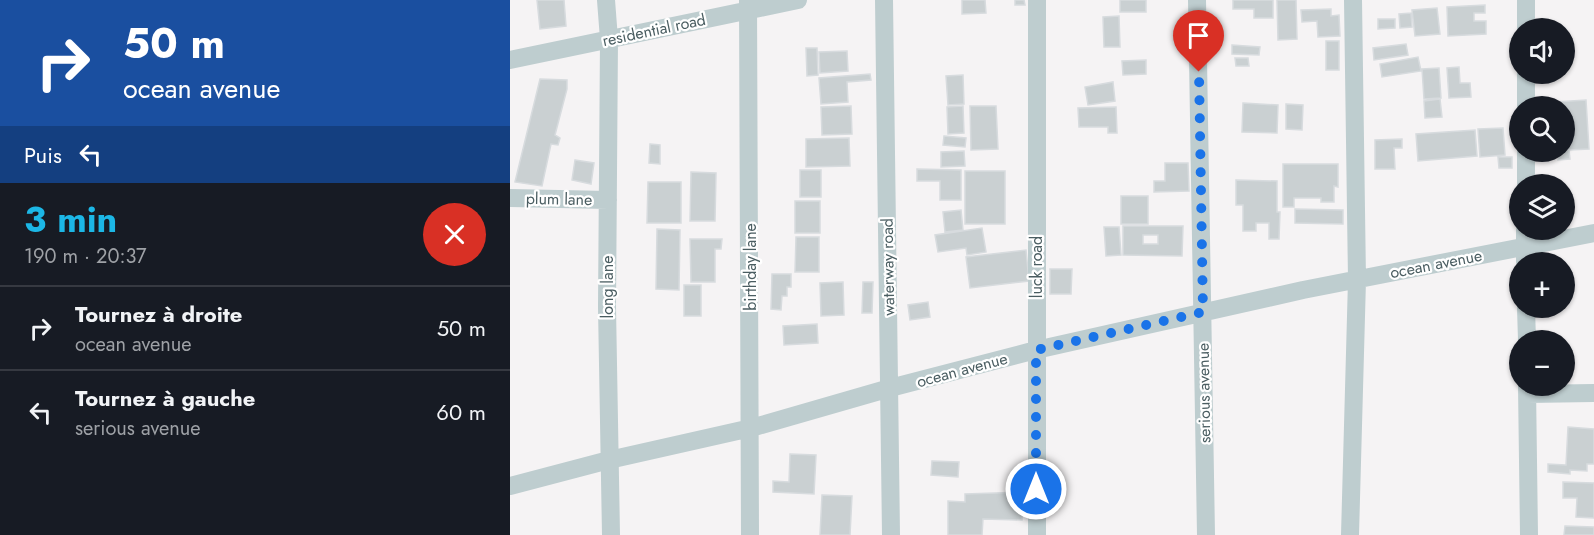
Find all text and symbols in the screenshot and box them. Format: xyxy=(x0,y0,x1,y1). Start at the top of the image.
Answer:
street label: residential road xyxy=(600,8,708,52)
pin xyxy=(1173,10,1224,72)
text: 50 m xyxy=(123,13,225,74)
map controls xyxy=(1509,18,1575,396)
button: sound xyxy=(1509,18,1575,84)
icon: arrive xyxy=(1182,19,1215,52)
icon: right xyxy=(24,24,102,102)
text: ocean avenue xyxy=(123,69,280,108)
button: search xyxy=(1509,96,1575,162)
icon: left xyxy=(74,138,107,171)
text: Puis xyxy=(24,139,62,171)
button: layers xyxy=(1509,174,1575,240)
street label: plum lane xyxy=(526,187,592,211)
text: 3 min xyxy=(24,193,117,245)
button: close xyxy=(423,203,486,266)
street label: waterway road xyxy=(876,218,900,316)
street label: birthday lane xyxy=(739,223,762,311)
street label: luck road xyxy=(1025,236,1048,298)
text: 190 m · 20:37 xyxy=(24,242,147,271)
street label: ocean avenue xyxy=(1388,244,1484,284)
button: + xyxy=(1509,252,1575,318)
street label: long lane xyxy=(596,256,619,318)
text: Tournez à droite xyxy=(75,298,242,330)
icon: right xyxy=(24,312,57,345)
text: 50 m xyxy=(437,312,486,344)
text: ocean avenue xyxy=(75,330,192,359)
button: − xyxy=(1509,330,1575,396)
street label: serious avenue xyxy=(1192,343,1216,443)
street label: ocean avenue xyxy=(914,347,1010,393)
text: Tournez à gauche xyxy=(75,382,255,414)
icon: left xyxy=(24,396,57,429)
text: 60 m xyxy=(436,396,486,428)
text: serious avenue xyxy=(75,414,201,443)
position arrow xyxy=(1004,457,1068,521)

